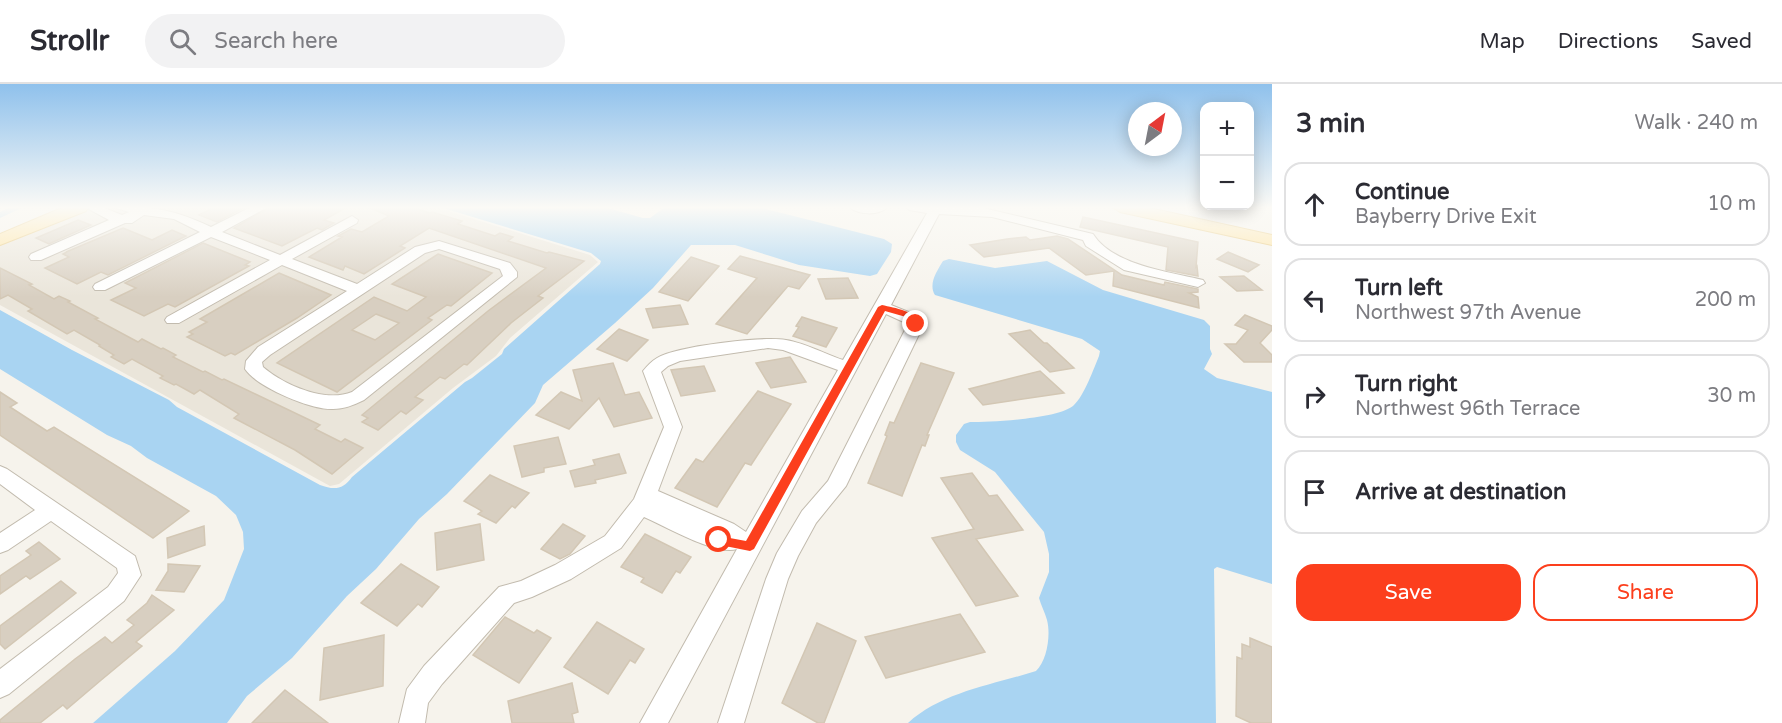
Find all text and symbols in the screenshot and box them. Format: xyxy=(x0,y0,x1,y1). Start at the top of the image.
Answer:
search box xyxy=(145,14,565,68)
text: Strollr xyxy=(30,24,109,58)
icon: search xyxy=(166,25,199,58)
text: Search here xyxy=(214,28,338,54)
text: Map xyxy=(1479,29,1525,54)
text: Directions xyxy=(1558,29,1658,54)
text: Saved xyxy=(1691,29,1752,54)
north arrow xyxy=(1128,102,1182,156)
map controls xyxy=(1200,102,1254,210)
button: + xyxy=(1200,102,1254,156)
text: 3 min xyxy=(1296,108,1365,139)
text: Walk · 240 m xyxy=(1635,111,1758,135)
button: − xyxy=(1200,156,1254,210)
text: Continue xyxy=(1355,179,1450,205)
icon: ahead xyxy=(1298,188,1331,221)
text: 10 m xyxy=(1707,192,1756,216)
text: Bayberry Drive Exit xyxy=(1355,205,1537,229)
text: Turn left xyxy=(1355,275,1443,301)
icon: left xyxy=(1298,284,1331,317)
text: 200 m xyxy=(1695,288,1756,312)
text: Northwest 97th Avenue xyxy=(1355,301,1581,325)
route end xyxy=(902,310,928,336)
text: Turn right xyxy=(1355,371,1457,397)
icon: right xyxy=(1298,380,1331,413)
text: 30 m xyxy=(1707,384,1756,408)
text: Northwest 96th Terrace xyxy=(1355,397,1580,421)
icon: arrive xyxy=(1298,476,1331,509)
text: Arrive at destination xyxy=(1355,479,1566,505)
route start xyxy=(705,526,731,552)
button: Save xyxy=(1296,564,1521,621)
button: Share xyxy=(1533,564,1758,621)

